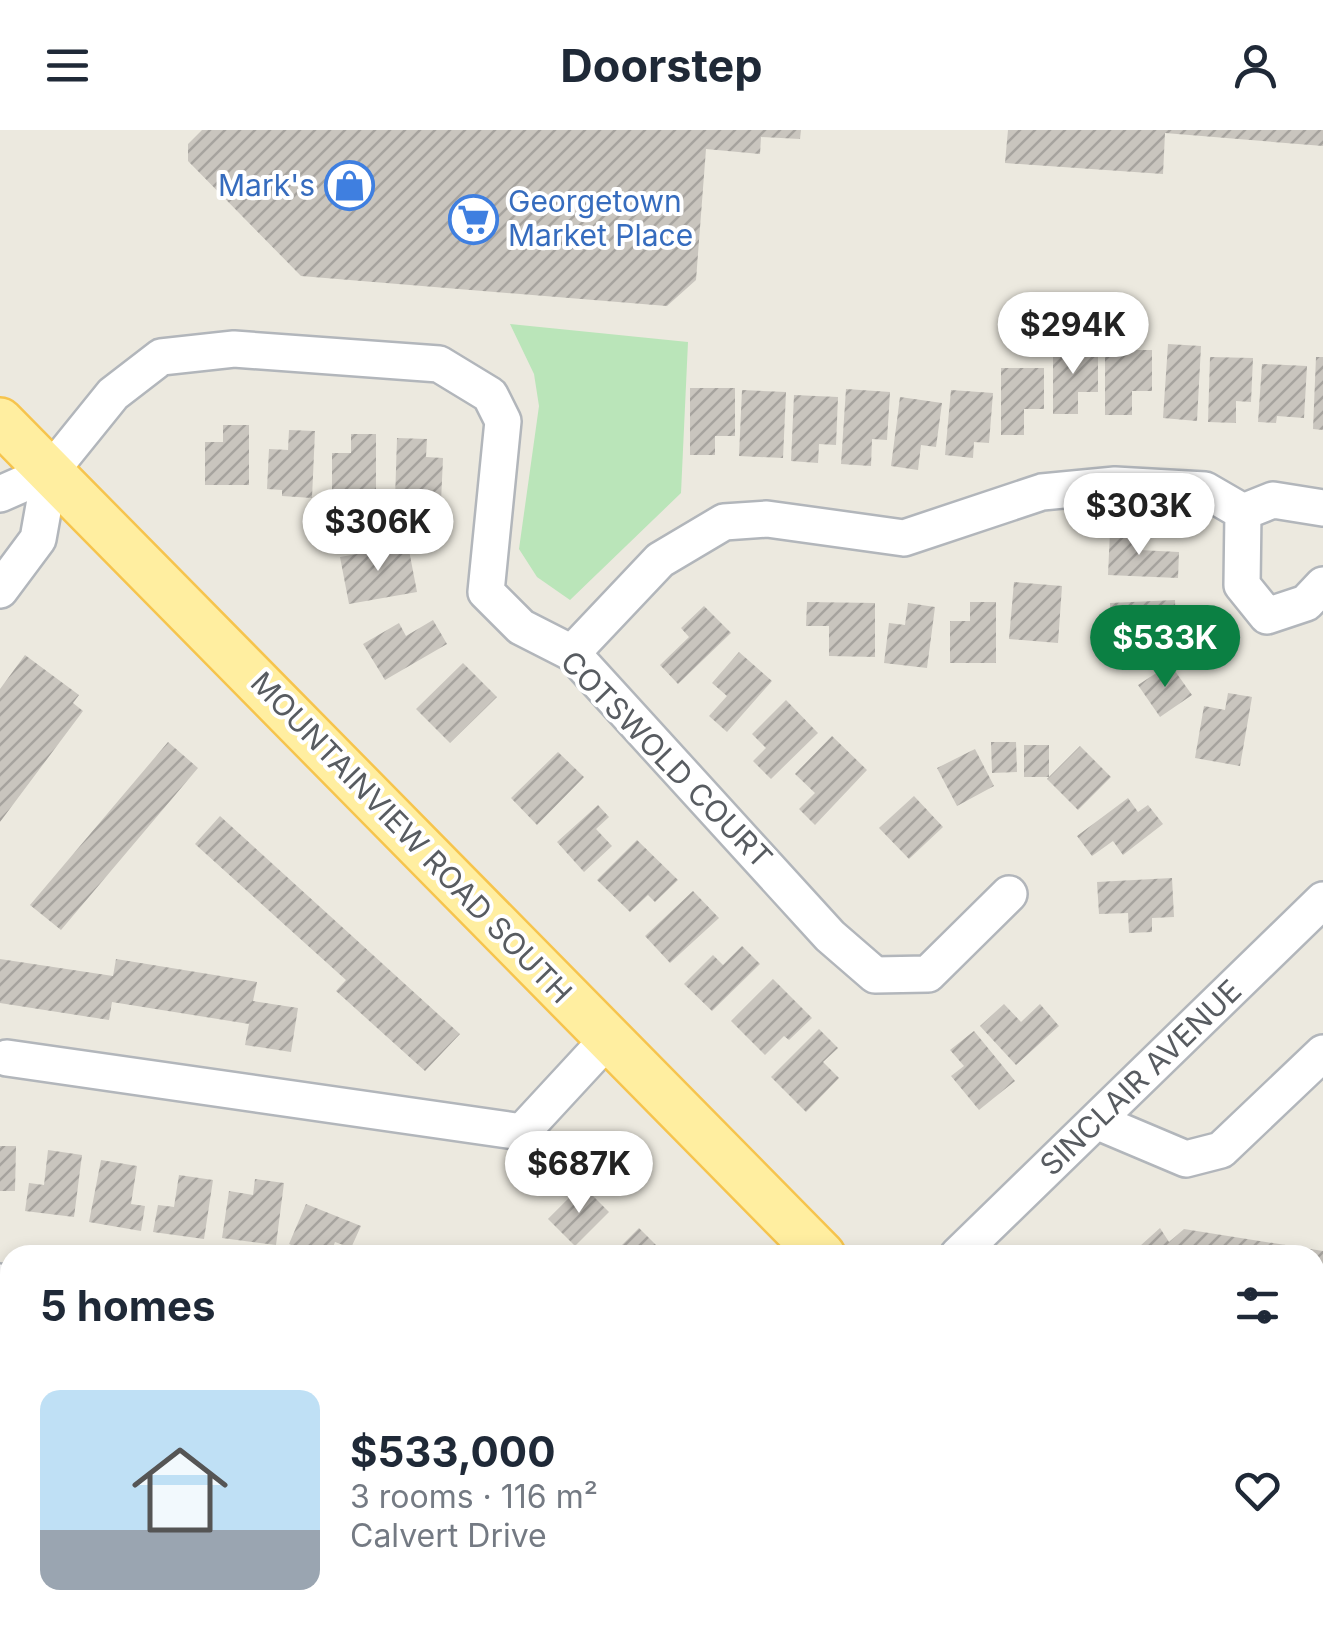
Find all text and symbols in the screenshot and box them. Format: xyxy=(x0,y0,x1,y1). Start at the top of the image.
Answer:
icon: menu xyxy=(40,38,95,93)
text: Doorstep xyxy=(560,38,763,93)
icon: person xyxy=(1228,38,1283,93)
shop icon: Mark's xyxy=(324,160,376,212)
place label: Mark's xyxy=(218,167,315,203)
place label: Georgetown Market Place xyxy=(508,183,693,253)
supermarket icon: Georgetown Market Place xyxy=(447,193,499,245)
pin: $294K xyxy=(1003,292,1143,377)
text: $294K xyxy=(1020,305,1126,344)
pin: $303K xyxy=(1069,473,1209,558)
text: $303K xyxy=(1086,486,1192,525)
pin: $306K xyxy=(308,489,448,574)
text: $306K xyxy=(325,502,431,541)
pin: $533K xyxy=(1095,605,1235,690)
text: $533K xyxy=(1112,618,1218,657)
street label: COTSWOLD COURT xyxy=(554,643,780,875)
street label: MOUNTAINVIEW ROAD SOUTH xyxy=(244,664,580,1010)
street label: SINCLAIR AVENUE xyxy=(1032,972,1248,1182)
pin: $687K xyxy=(509,1131,649,1216)
text: $687K xyxy=(527,1144,631,1183)
icon: filters xyxy=(1230,1278,1285,1333)
text: 5 homes xyxy=(40,1280,216,1331)
text: $533,000 xyxy=(350,1426,555,1477)
icon: home xyxy=(120,1430,240,1550)
icon: heart xyxy=(1230,1463,1285,1518)
text: 3 rooms · 116 m² xyxy=(350,1477,598,1516)
text: Calvert Drive xyxy=(350,1516,547,1555)

